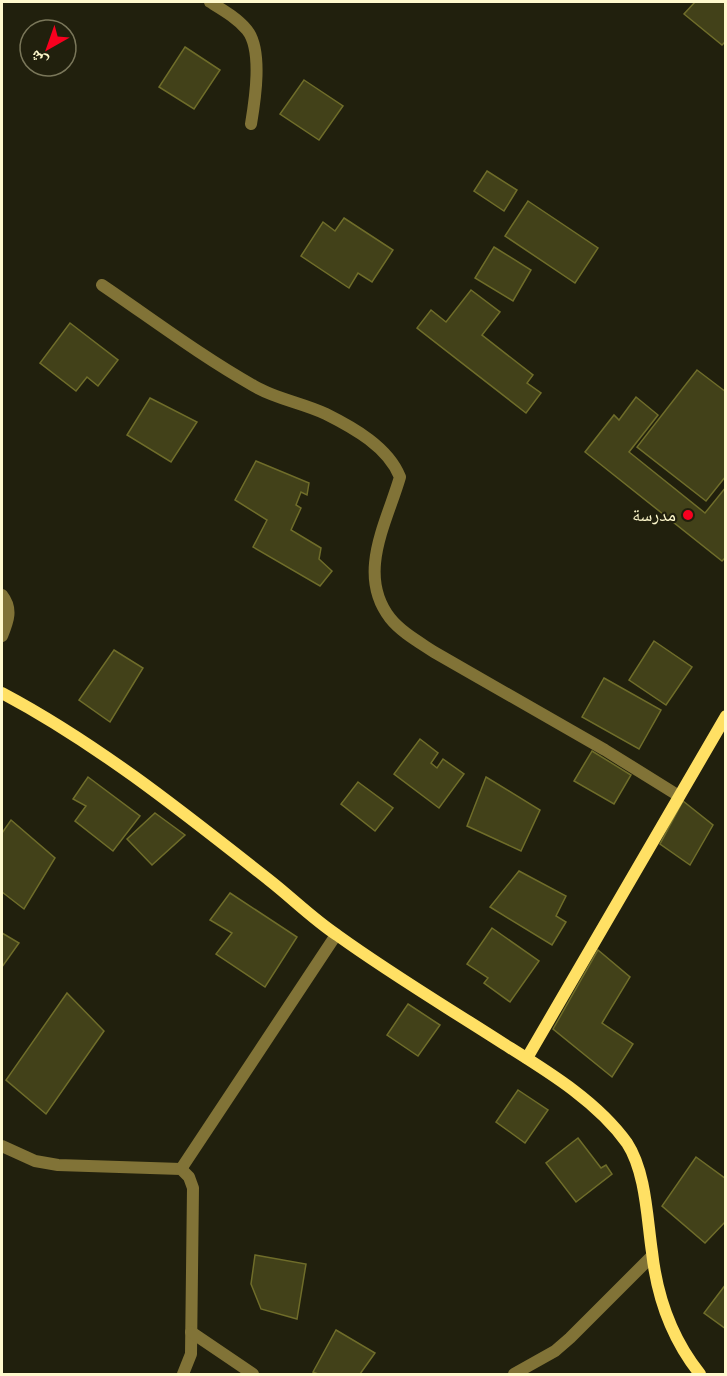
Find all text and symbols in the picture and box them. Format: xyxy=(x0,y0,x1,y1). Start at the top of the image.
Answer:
north arrow xyxy=(18,18,78,78)
text: ش xyxy=(26,46,51,72)
place label: مدرسة xyxy=(632,504,676,525)
marker: مدرسة xyxy=(681,508,695,522)

